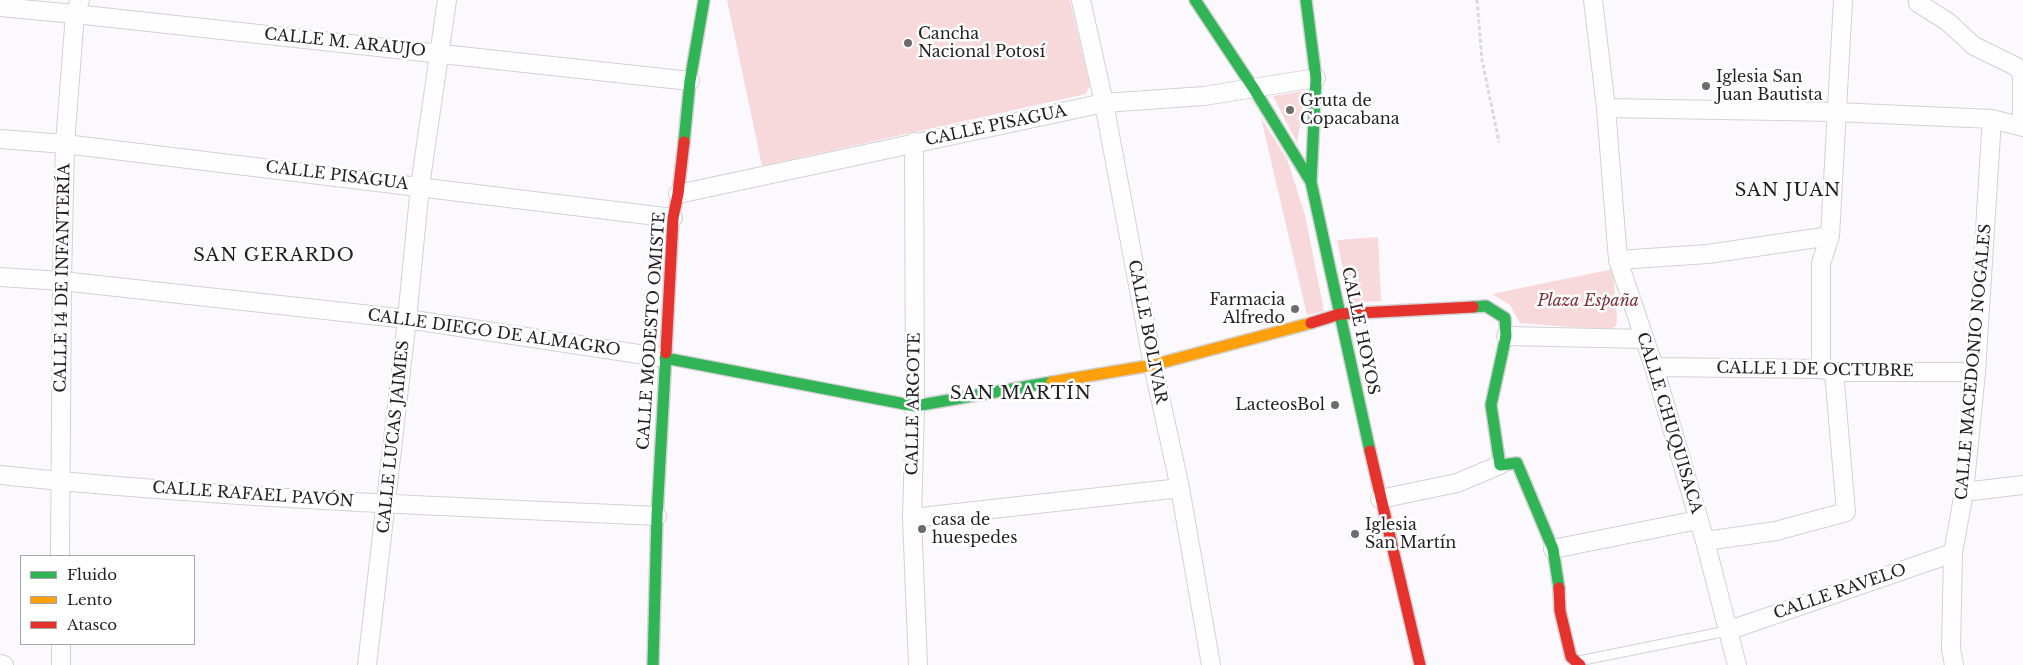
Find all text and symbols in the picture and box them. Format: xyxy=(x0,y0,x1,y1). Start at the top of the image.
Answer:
place label: Cancha Nacional Potosí xyxy=(918,24,1045,62)
street label: CALLE M. ARAUJO xyxy=(263,25,427,61)
marker: Cancha Nacional Potosí xyxy=(902,37,914,49)
place label: Iglesia San Juan Bautista xyxy=(1716,67,1823,105)
marker: Iglesia San Juan Bautista xyxy=(1700,80,1712,92)
place label: Gruta de Copacabana xyxy=(1300,91,1400,129)
street label: CALLE PISAGUA xyxy=(924,102,1068,150)
marker: Gruta de Copacabana xyxy=(1284,104,1296,116)
street label: CALLE PISAGUA xyxy=(264,158,410,194)
street label: CALLE 14 DE INFANTERÍA xyxy=(51,163,75,393)
district label: SAN JUAN xyxy=(1734,180,1842,202)
street label: CALLE MODESTO OMISTE xyxy=(634,211,670,451)
street label: CALLE MACEDONIO NOGALES xyxy=(1952,223,1996,501)
district label: SAN GERARDO xyxy=(192,245,356,267)
street label: CALLE BOLIVAR xyxy=(1124,258,1170,406)
street label: CALLE HOYOS xyxy=(1337,265,1383,397)
place label: Farmacia Alfredo xyxy=(1209,290,1285,328)
park label: Plaza España xyxy=(1537,291,1639,311)
marker: Farmacia Alfredo xyxy=(1289,303,1301,315)
street label: CALLE DIEGO DE ALMAGRO xyxy=(366,306,622,360)
street label: CALLE CHUQUISACA xyxy=(1632,330,1706,516)
street label: CALLE ARGOTE xyxy=(903,332,925,476)
street label: CALLE LUCAS JAIMES xyxy=(374,339,414,535)
street label: CALLE 1 DE OCTUBRE xyxy=(1716,359,1914,381)
district label: SAN MARTÍN xyxy=(949,383,1093,405)
place label: LacteosBol xyxy=(1235,395,1325,415)
marker: LacteosBol xyxy=(1329,399,1341,411)
street label: CALLE RAFAEL PAVÓN xyxy=(152,478,354,512)
place label: casa de huespedes xyxy=(932,510,1017,548)
place label: Iglesia San Martín xyxy=(1365,515,1456,553)
marker: casa de huespedes xyxy=(916,523,928,535)
marker: Iglesia San Martín xyxy=(1349,528,1361,540)
legend xyxy=(20,555,195,645)
street label: CALLE RAVELO xyxy=(1771,560,1909,624)
text: Fluido xyxy=(67,565,117,584)
text: Lento xyxy=(67,590,112,609)
text: Atasco xyxy=(67,615,117,634)

